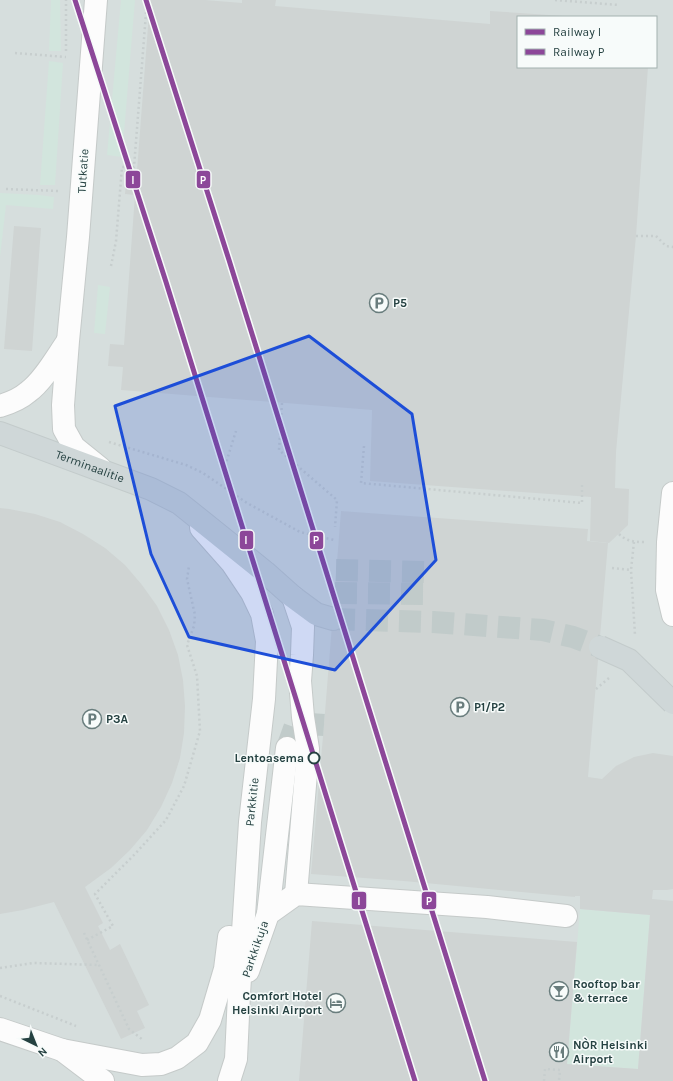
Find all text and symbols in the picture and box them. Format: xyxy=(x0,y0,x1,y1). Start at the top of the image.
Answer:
legend xyxy=(517,16,657,68)
text: Railway I xyxy=(553,25,601,39)
text: Railway P xyxy=(553,45,605,59)
street label: Tutkatie xyxy=(74,148,92,194)
line badge: I xyxy=(125,170,141,189)
line badge: P xyxy=(196,170,211,189)
text: I xyxy=(131,174,135,187)
text: P xyxy=(200,174,207,187)
parking icon: P5 xyxy=(368,292,390,314)
place label: P5 xyxy=(393,296,407,310)
street label: Terminaalitie xyxy=(54,447,126,485)
line badge: I xyxy=(239,530,254,550)
line badge: P xyxy=(309,531,324,550)
text: I xyxy=(244,534,248,547)
text: P xyxy=(313,534,320,547)
parking icon: P1/P2 xyxy=(449,696,471,718)
place label: P1/P2 xyxy=(474,700,505,714)
parking icon: P3A xyxy=(81,708,103,730)
place label: P3A xyxy=(106,712,128,726)
place label: Lentoasema xyxy=(235,751,304,765)
marker: Lentoasema xyxy=(307,751,321,765)
street label: Parkkitie xyxy=(242,777,262,827)
line badge: I xyxy=(351,891,367,910)
line badge: P xyxy=(421,891,437,910)
text: I xyxy=(357,895,361,908)
text: P xyxy=(426,895,433,908)
street label: Parkkikuja xyxy=(239,919,271,979)
place label: Rooftop bar & terrace xyxy=(573,977,640,1005)
bar icon: Rooftop bar & terrace xyxy=(548,980,570,1002)
place label: Comfort Hotel Helsinki Airport xyxy=(232,989,322,1017)
hotel icon: Comfort Hotel Helsinki Airport xyxy=(325,992,347,1014)
north arrow xyxy=(16,1025,56,1065)
place label: NÒR Helsinki Airport xyxy=(573,1037,648,1066)
restaurant icon: NÒR Helsinki Airport xyxy=(548,1041,570,1063)
text: N xyxy=(35,1045,50,1059)

